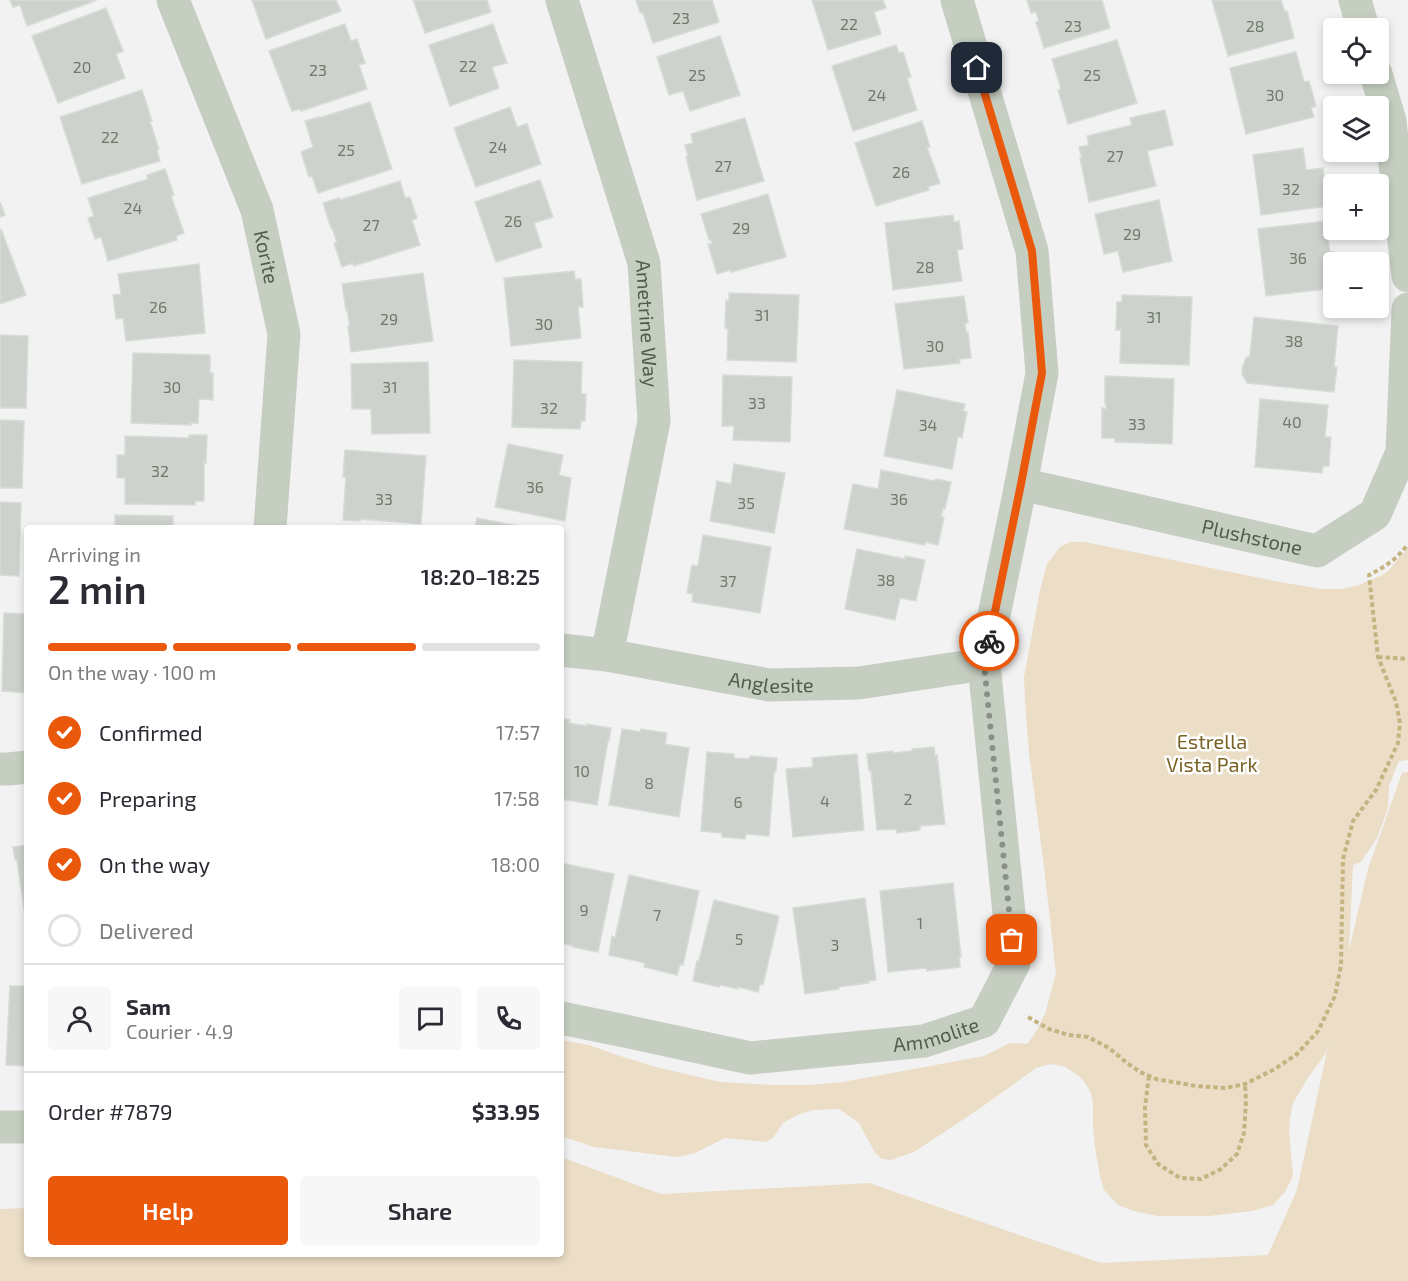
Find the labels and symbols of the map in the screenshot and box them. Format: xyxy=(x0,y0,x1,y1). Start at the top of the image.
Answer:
house number: 23 xyxy=(672,8,690,27)
house number: 22 xyxy=(840,14,858,33)
house number: 23 xyxy=(1064,16,1082,35)
house number: 28 xyxy=(1246,16,1264,35)
pin xyxy=(951,42,1002,93)
house number: 22 xyxy=(459,56,477,75)
house number: 20 xyxy=(73,57,91,76)
house number: 23 xyxy=(309,60,327,79)
house number: 25 xyxy=(688,65,706,84)
house number: 25 xyxy=(1083,65,1101,84)
house number: 24 xyxy=(868,85,887,104)
house number: 30 xyxy=(1266,85,1284,104)
house number: 22 xyxy=(101,127,119,146)
house number: 24 xyxy=(489,137,508,156)
house number: 25 xyxy=(337,140,355,159)
house number: 27 xyxy=(1106,146,1124,165)
house number: 27 xyxy=(714,156,732,175)
house number: 26 xyxy=(892,162,910,181)
house number: 32 xyxy=(1282,179,1300,198)
house number: 24 xyxy=(124,198,143,217)
house number: 26 xyxy=(504,211,522,230)
house number: 27 xyxy=(362,215,380,234)
house number: 29 xyxy=(732,218,750,237)
house number: 29 xyxy=(1123,224,1141,243)
street label: Korite xyxy=(250,228,285,286)
house number: 36 xyxy=(1289,248,1307,267)
house number: 28 xyxy=(916,257,934,276)
street label: Ametrine Way xyxy=(632,259,664,389)
house number: 26 xyxy=(149,297,167,316)
house number: 31 xyxy=(754,305,770,324)
house number: 31 xyxy=(1146,307,1162,326)
house number: 29 xyxy=(380,309,398,328)
house number: 30 xyxy=(535,314,553,333)
house number: 38 xyxy=(1285,331,1303,350)
house number: 30 xyxy=(926,336,944,355)
house number: 30 xyxy=(163,377,181,396)
house number: 31 xyxy=(382,377,398,396)
house number: 33 xyxy=(748,393,766,412)
house number: 32 xyxy=(540,398,558,417)
house number: 40 xyxy=(1282,412,1302,431)
house number: 33 xyxy=(1128,414,1146,433)
house number: 34 xyxy=(919,415,938,434)
house number: 32 xyxy=(151,461,169,480)
house number: 36 xyxy=(526,477,544,496)
house number: 33 xyxy=(375,489,393,508)
house number: 36 xyxy=(890,489,908,508)
house number: 35 xyxy=(737,493,755,512)
street label: Plushstone xyxy=(1200,513,1305,559)
house number: 38 xyxy=(877,570,895,589)
house number: 37 xyxy=(719,571,737,590)
courier xyxy=(959,611,1019,671)
street label: Anglesite xyxy=(727,666,814,697)
park label: Estrella Vista Park xyxy=(1166,729,1258,776)
house number: 10 xyxy=(574,761,590,780)
house number: 8 xyxy=(644,773,654,792)
house number: 2 xyxy=(904,789,913,808)
house number: 4 xyxy=(820,791,830,810)
house number: 6 xyxy=(733,792,743,811)
house number: 9 xyxy=(579,900,589,919)
house number: 7 xyxy=(653,905,661,924)
house number: 1 xyxy=(917,913,923,932)
pin xyxy=(986,914,1037,965)
house number: 5 xyxy=(735,929,743,948)
house number: 3 xyxy=(831,935,839,954)
street label: Ammolite xyxy=(892,1012,982,1056)

